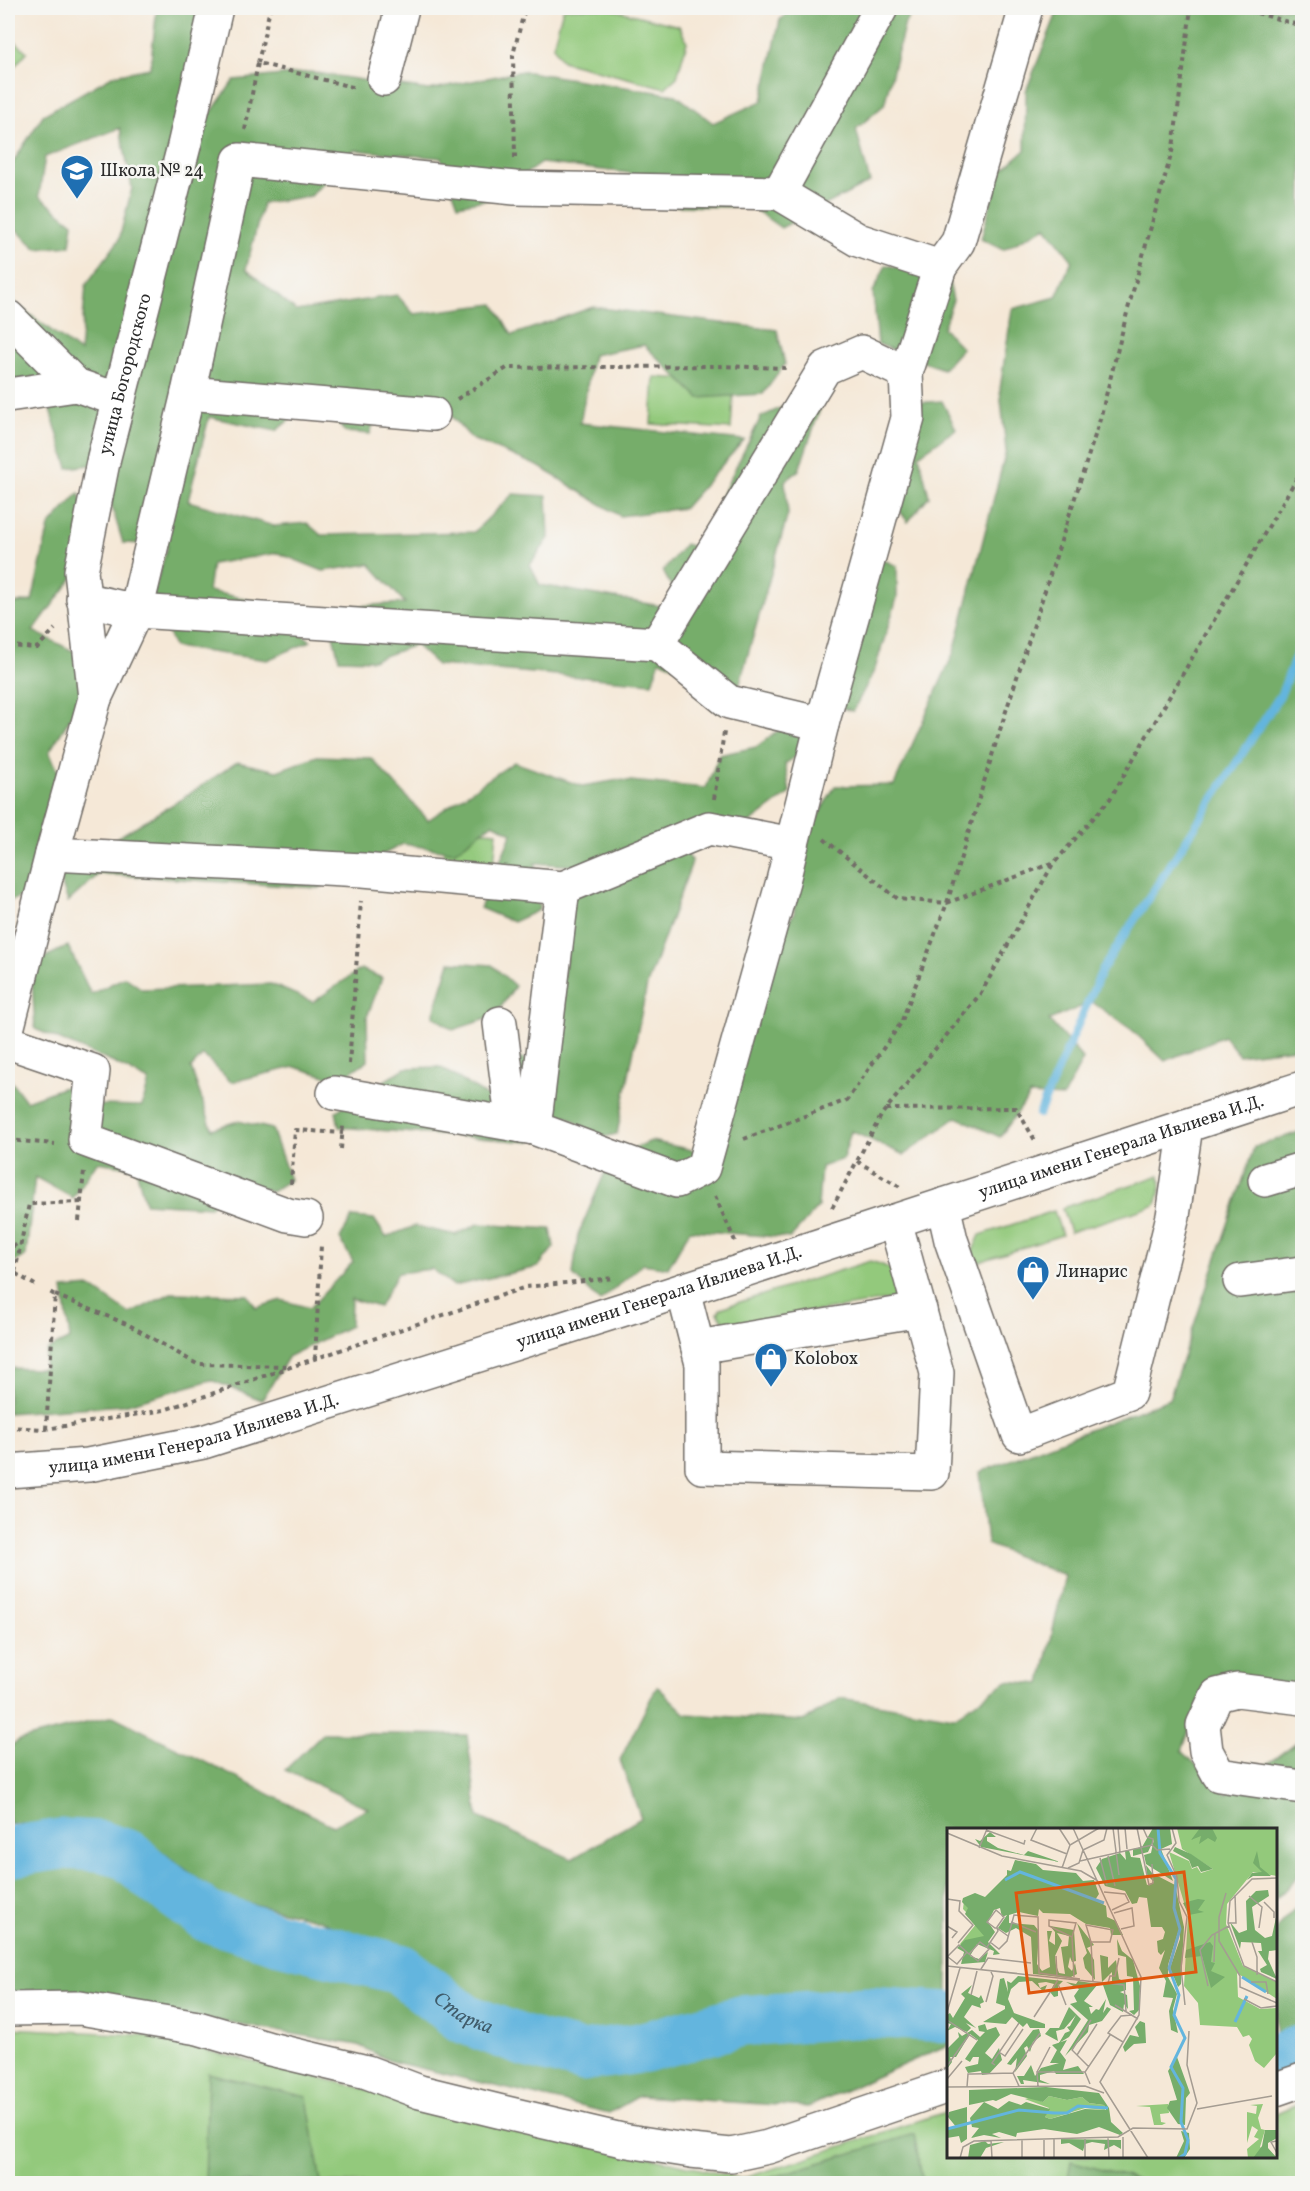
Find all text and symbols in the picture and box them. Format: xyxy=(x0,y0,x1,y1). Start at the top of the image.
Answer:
school or university icon: Школа № 24 xyxy=(59,153,95,200)
place label: Школа № 24 xyxy=(100,159,204,184)
street label: улица Богородского xyxy=(93,291,158,458)
street label: улица имени Генерала Ивлиева И.Д. xyxy=(975,1089,1267,1205)
street label: улица имени Генерала Ивлиева И.Д. xyxy=(513,1240,805,1355)
shop icon: Линарис xyxy=(1015,1254,1051,1301)
place label: Линарис xyxy=(1056,1260,1128,1285)
shop icon: Kolobox xyxy=(753,1341,789,1388)
place label: Kolobox xyxy=(794,1347,858,1372)
street label: улица имени Генерала Ивлиева И.Д. xyxy=(48,1387,342,1480)
inset map xyxy=(947,1828,1277,2158)
water label: Старка xyxy=(427,1985,497,2042)

